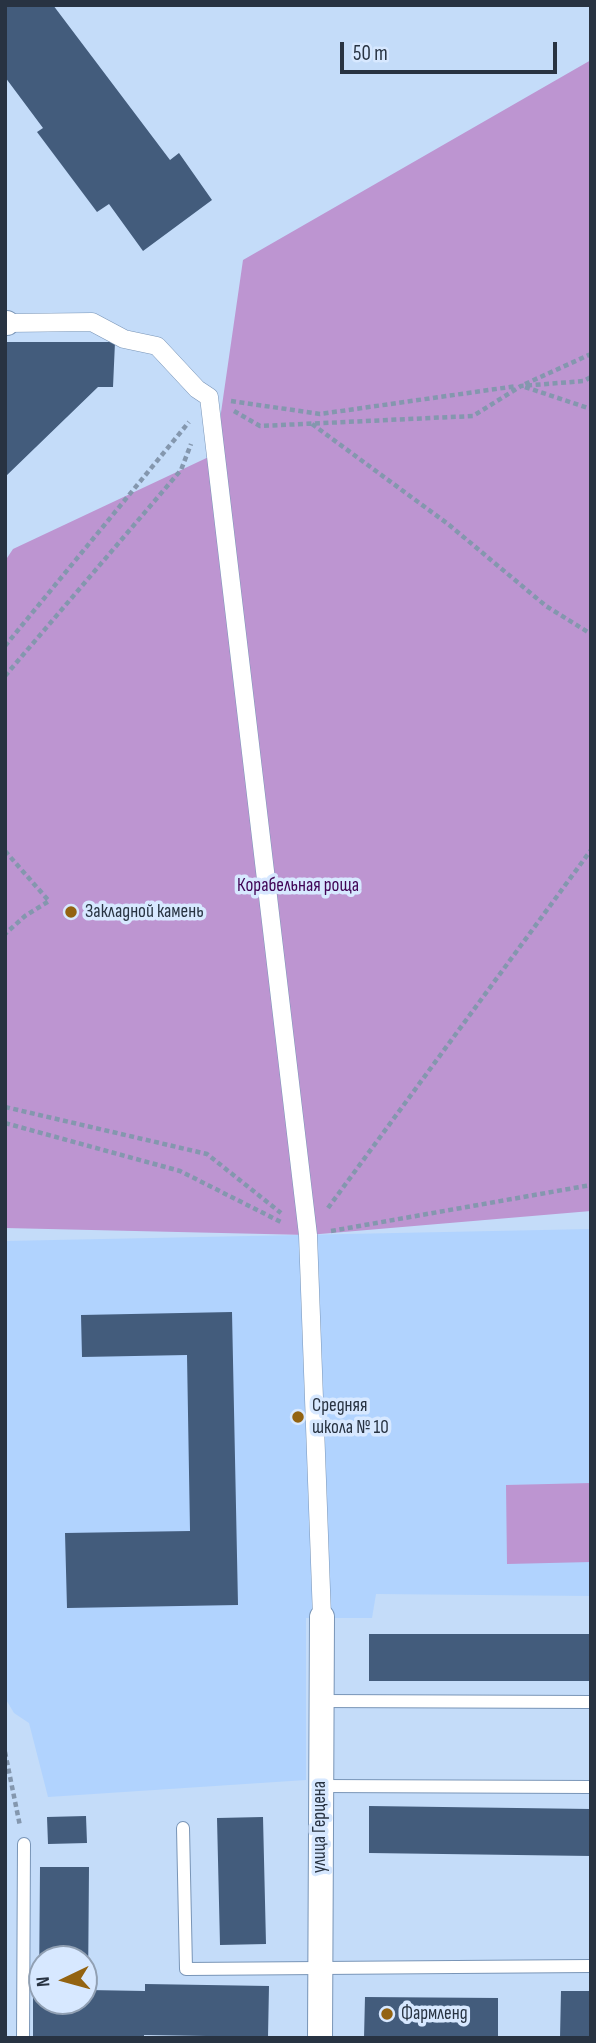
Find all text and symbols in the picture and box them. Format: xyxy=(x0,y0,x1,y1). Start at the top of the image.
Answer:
scale bar xyxy=(344,28,561,72)
text: 50 m xyxy=(353,41,388,66)
park label: Корабельная роща xyxy=(237,875,359,897)
place label: Закладной камень xyxy=(85,901,204,923)
marker: Закладной камень xyxy=(63,904,79,920)
place label: Средняя школа № 10 xyxy=(312,1395,389,1439)
marker: Средняя школа № 10 xyxy=(290,1409,306,1425)
street label: улица Герцена xyxy=(309,1781,331,1873)
north arrow xyxy=(28,1945,98,2015)
text: N xyxy=(32,1976,55,1988)
place label: Фармленд xyxy=(401,2003,467,2025)
marker: Фармленд xyxy=(379,2006,395,2022)

